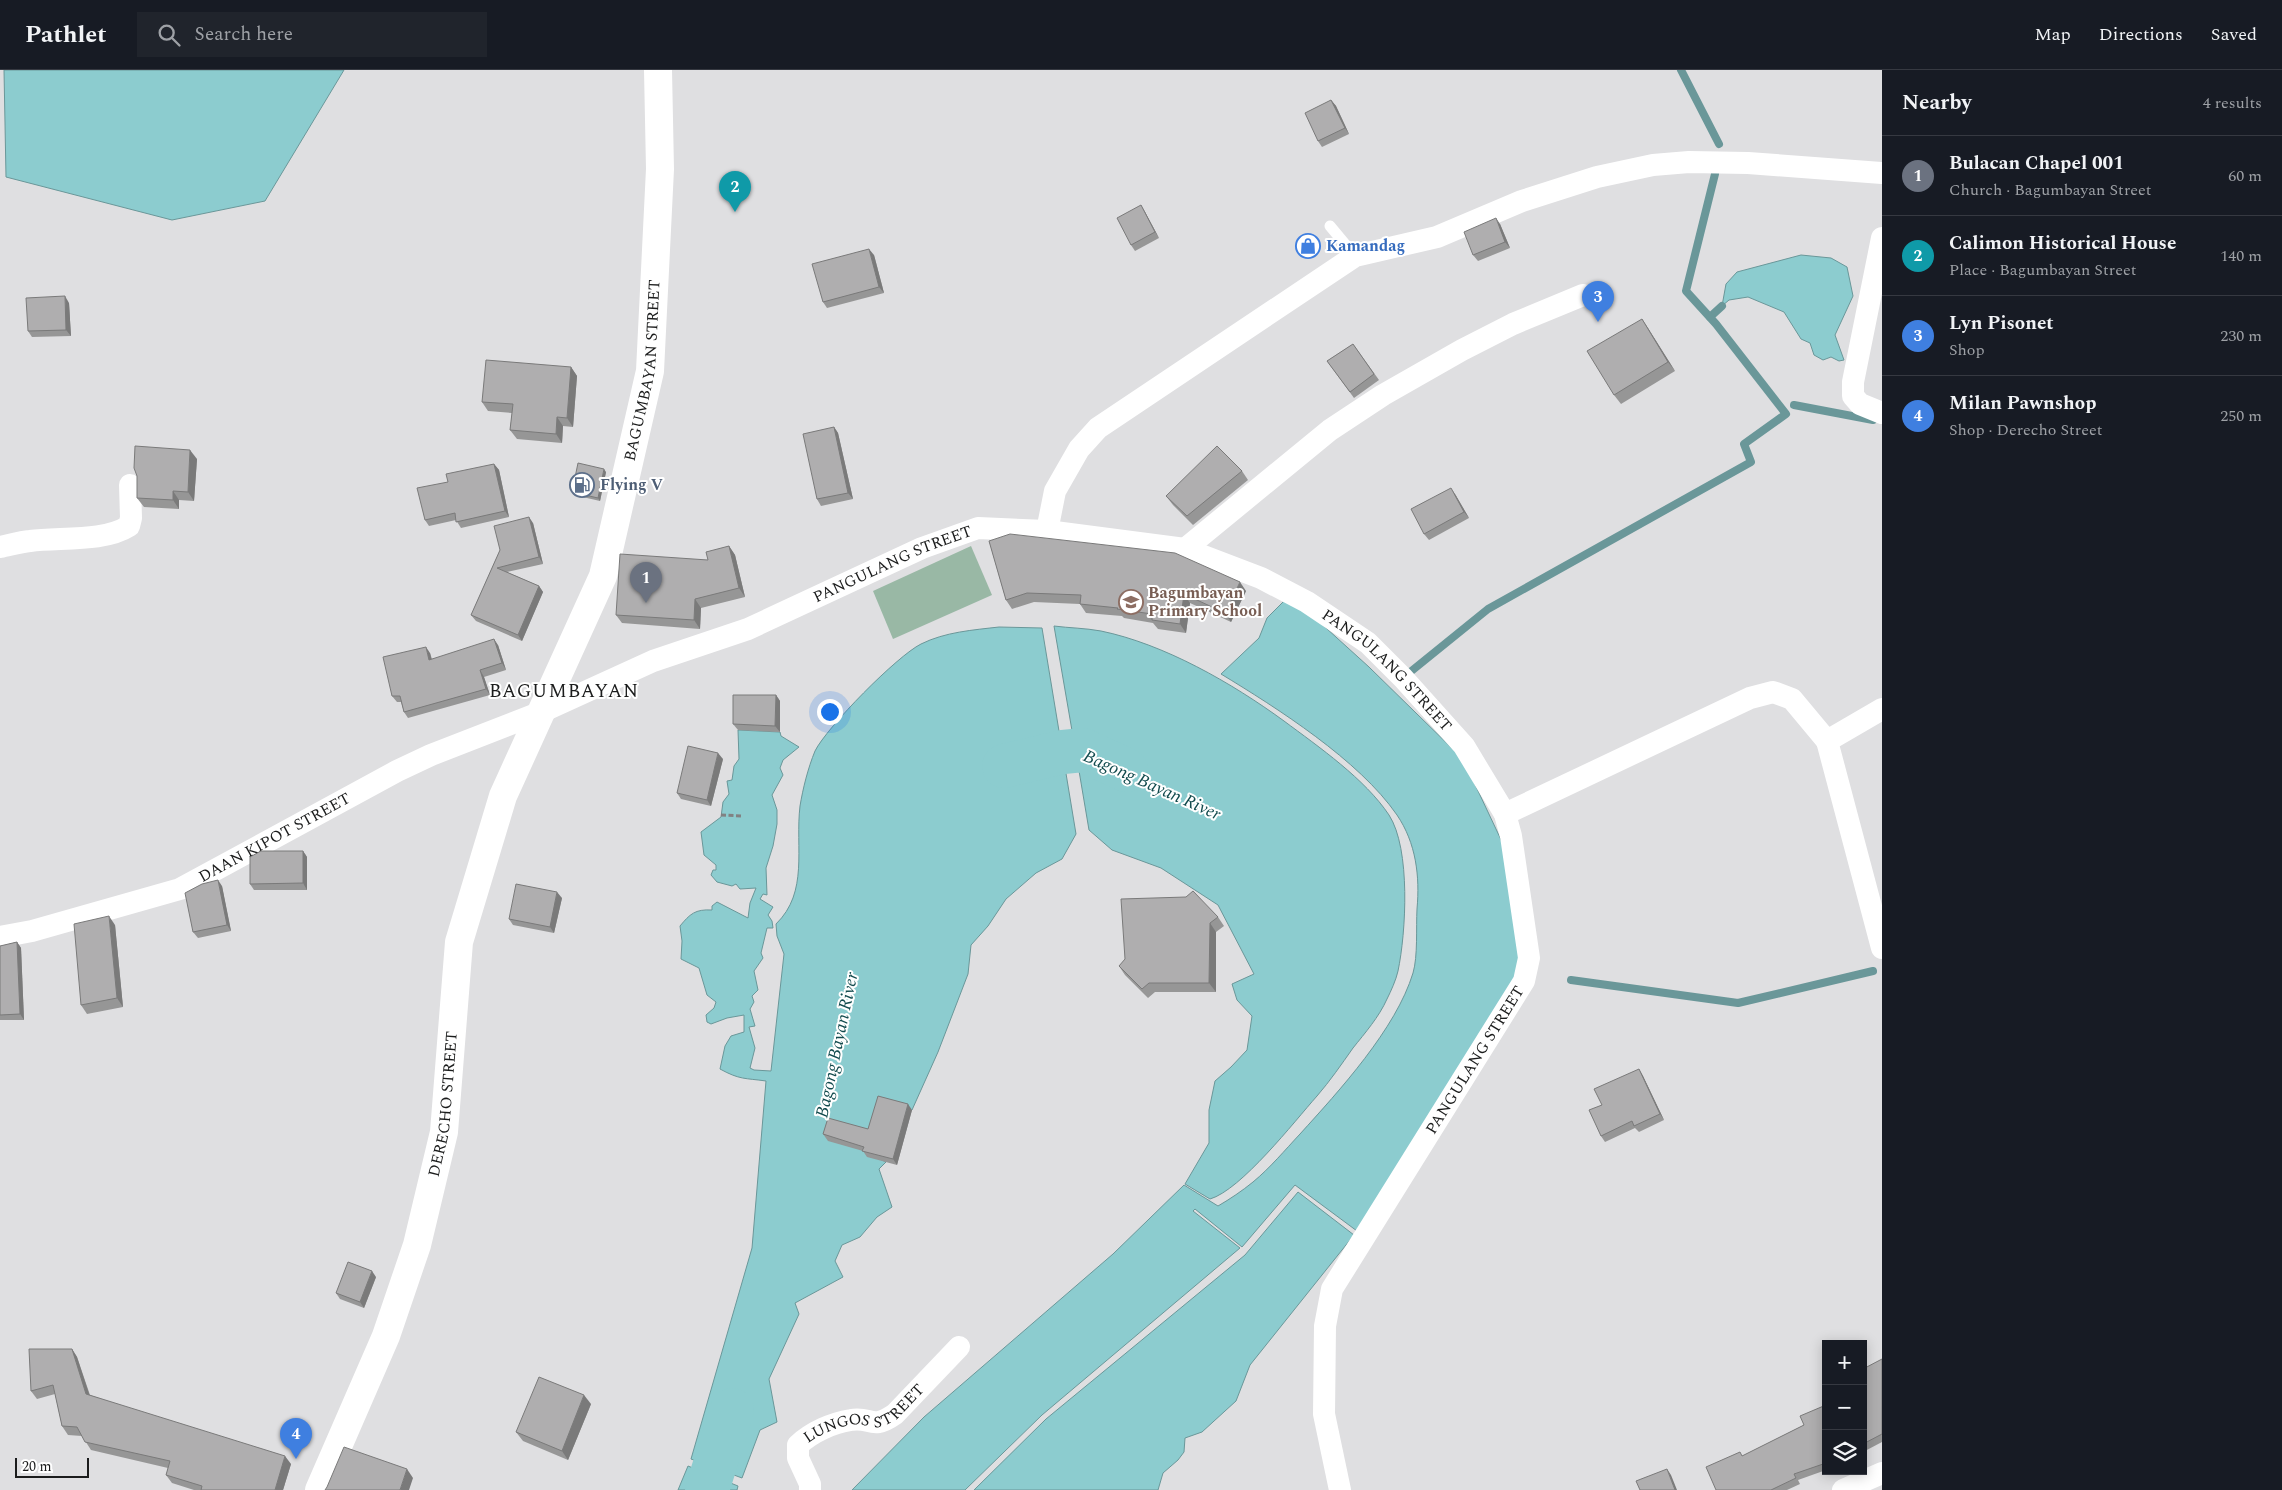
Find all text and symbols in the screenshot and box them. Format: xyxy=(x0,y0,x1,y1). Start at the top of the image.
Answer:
search box xyxy=(137,12,487,57)
text: Pathlet xyxy=(25,17,107,53)
text: Search here xyxy=(195,20,293,49)
icon: search xyxy=(155,21,183,49)
text: Map xyxy=(2035,21,2071,48)
text: Directions xyxy=(2099,21,2183,48)
text: Saved xyxy=(2211,21,2257,48)
text: Nearby xyxy=(1902,87,1972,119)
text: 4 results xyxy=(2203,91,2262,115)
text: Bulacan Chapel 001 xyxy=(1949,149,2124,178)
text: 1 xyxy=(1914,164,1922,188)
text: 60 m xyxy=(2228,164,2262,188)
pin: 2 xyxy=(719,171,751,212)
text: Church · Bagumbayan Street xyxy=(1949,178,2151,202)
text: Calimon Historical House xyxy=(1949,229,2176,258)
shop icon: Kamandag xyxy=(1295,233,1321,259)
place label: Kamandag xyxy=(1326,234,1405,258)
text: 2 xyxy=(1914,244,1922,268)
text: 140 m xyxy=(2220,244,2262,268)
text: Place · Bagumbayan Street xyxy=(1949,258,2136,282)
street label: BAGUMBAYAN STREET xyxy=(618,279,667,464)
pin: 3 xyxy=(1582,281,1614,322)
text: Lyn Pisonet xyxy=(1949,309,2054,338)
text: 3 xyxy=(1914,324,1922,348)
text: 230 m xyxy=(2220,324,2262,348)
text: Shop xyxy=(1949,338,1985,362)
text: Milan Pawnshop xyxy=(1949,389,2096,418)
text: 4 xyxy=(1914,404,1922,428)
text: 250 m xyxy=(2220,404,2262,428)
text: Shop · Derecho Street xyxy=(1949,418,2102,442)
fuel station icon: Flying V xyxy=(569,472,595,498)
place label: Flying V xyxy=(600,473,663,497)
street label: PANGULANG STREET xyxy=(809,519,975,609)
pin: 1 xyxy=(630,562,662,603)
place label: Bagumbayan Primary School xyxy=(1148,581,1262,623)
school or university icon: Bagumbayan Primary School xyxy=(1118,589,1144,615)
street label: PANGULANG STREET xyxy=(1317,603,1458,737)
district label: BAGUMBAYAN xyxy=(489,677,639,706)
your location xyxy=(817,699,843,725)
water label: Bagong Bayan River xyxy=(1079,743,1226,828)
street label: DAAN KIPOT STREET xyxy=(194,786,355,889)
water label: Bagong Bayan River xyxy=(808,969,866,1120)
street label: PANGULANG STREET xyxy=(1419,981,1531,1139)
street label: DERECHO STREET xyxy=(422,1030,464,1179)
map controls xyxy=(1822,1340,1867,1475)
button: + xyxy=(1822,1340,1867,1385)
street label: LUNGOS STREET xyxy=(798,1378,930,1449)
button: − xyxy=(1822,1385,1867,1430)
pin: 4 xyxy=(280,1418,312,1459)
button: layers xyxy=(1822,1430,1867,1475)
scale bar xyxy=(15,1455,89,1478)
text: 20 m xyxy=(22,1456,52,1477)

